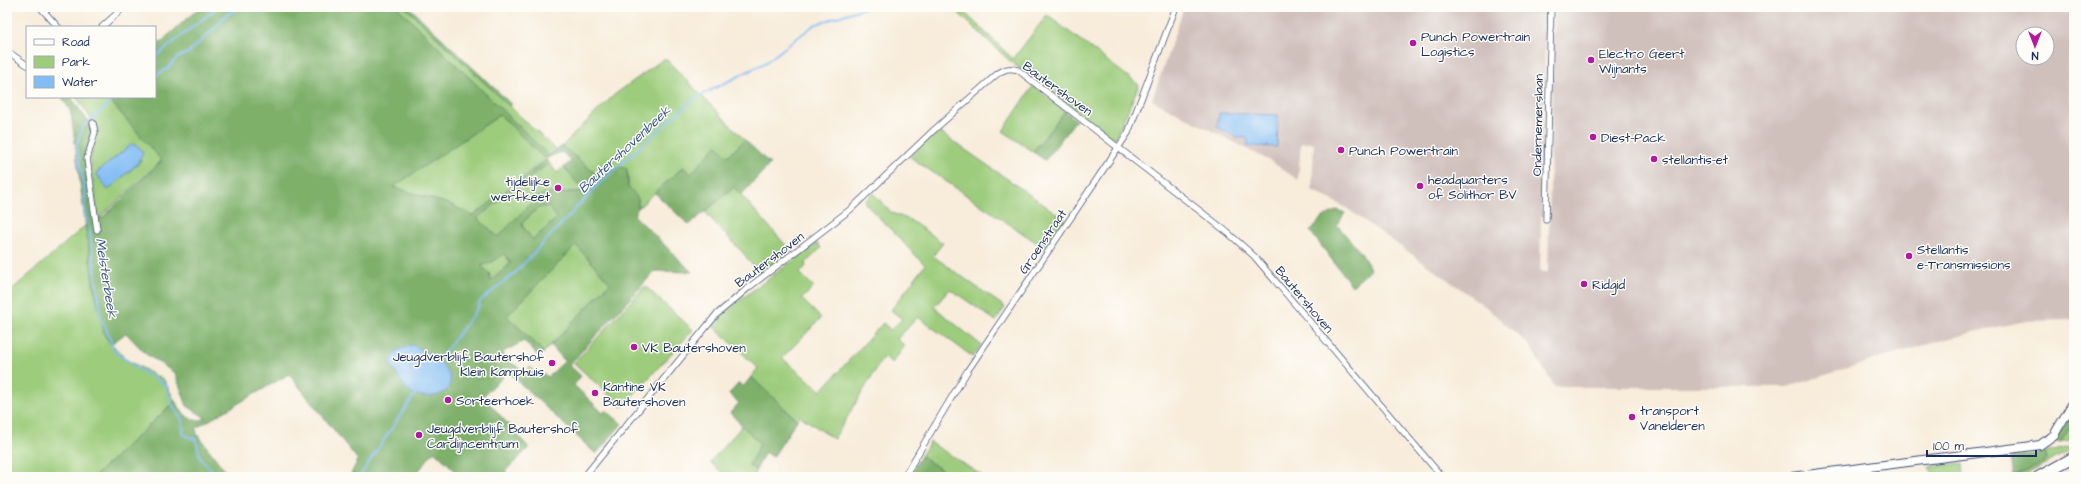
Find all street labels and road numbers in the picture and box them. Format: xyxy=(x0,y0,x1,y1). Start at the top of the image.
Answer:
street label: Bautershoven xyxy=(1019,57,1096,121)
street label: Ondernemerslaan xyxy=(1528,73,1548,176)
street label: Groenstraat xyxy=(1015,205,1072,277)
street label: Bautershoven xyxy=(731,227,808,292)
street label: Bautershoven xyxy=(1271,262,1338,337)

